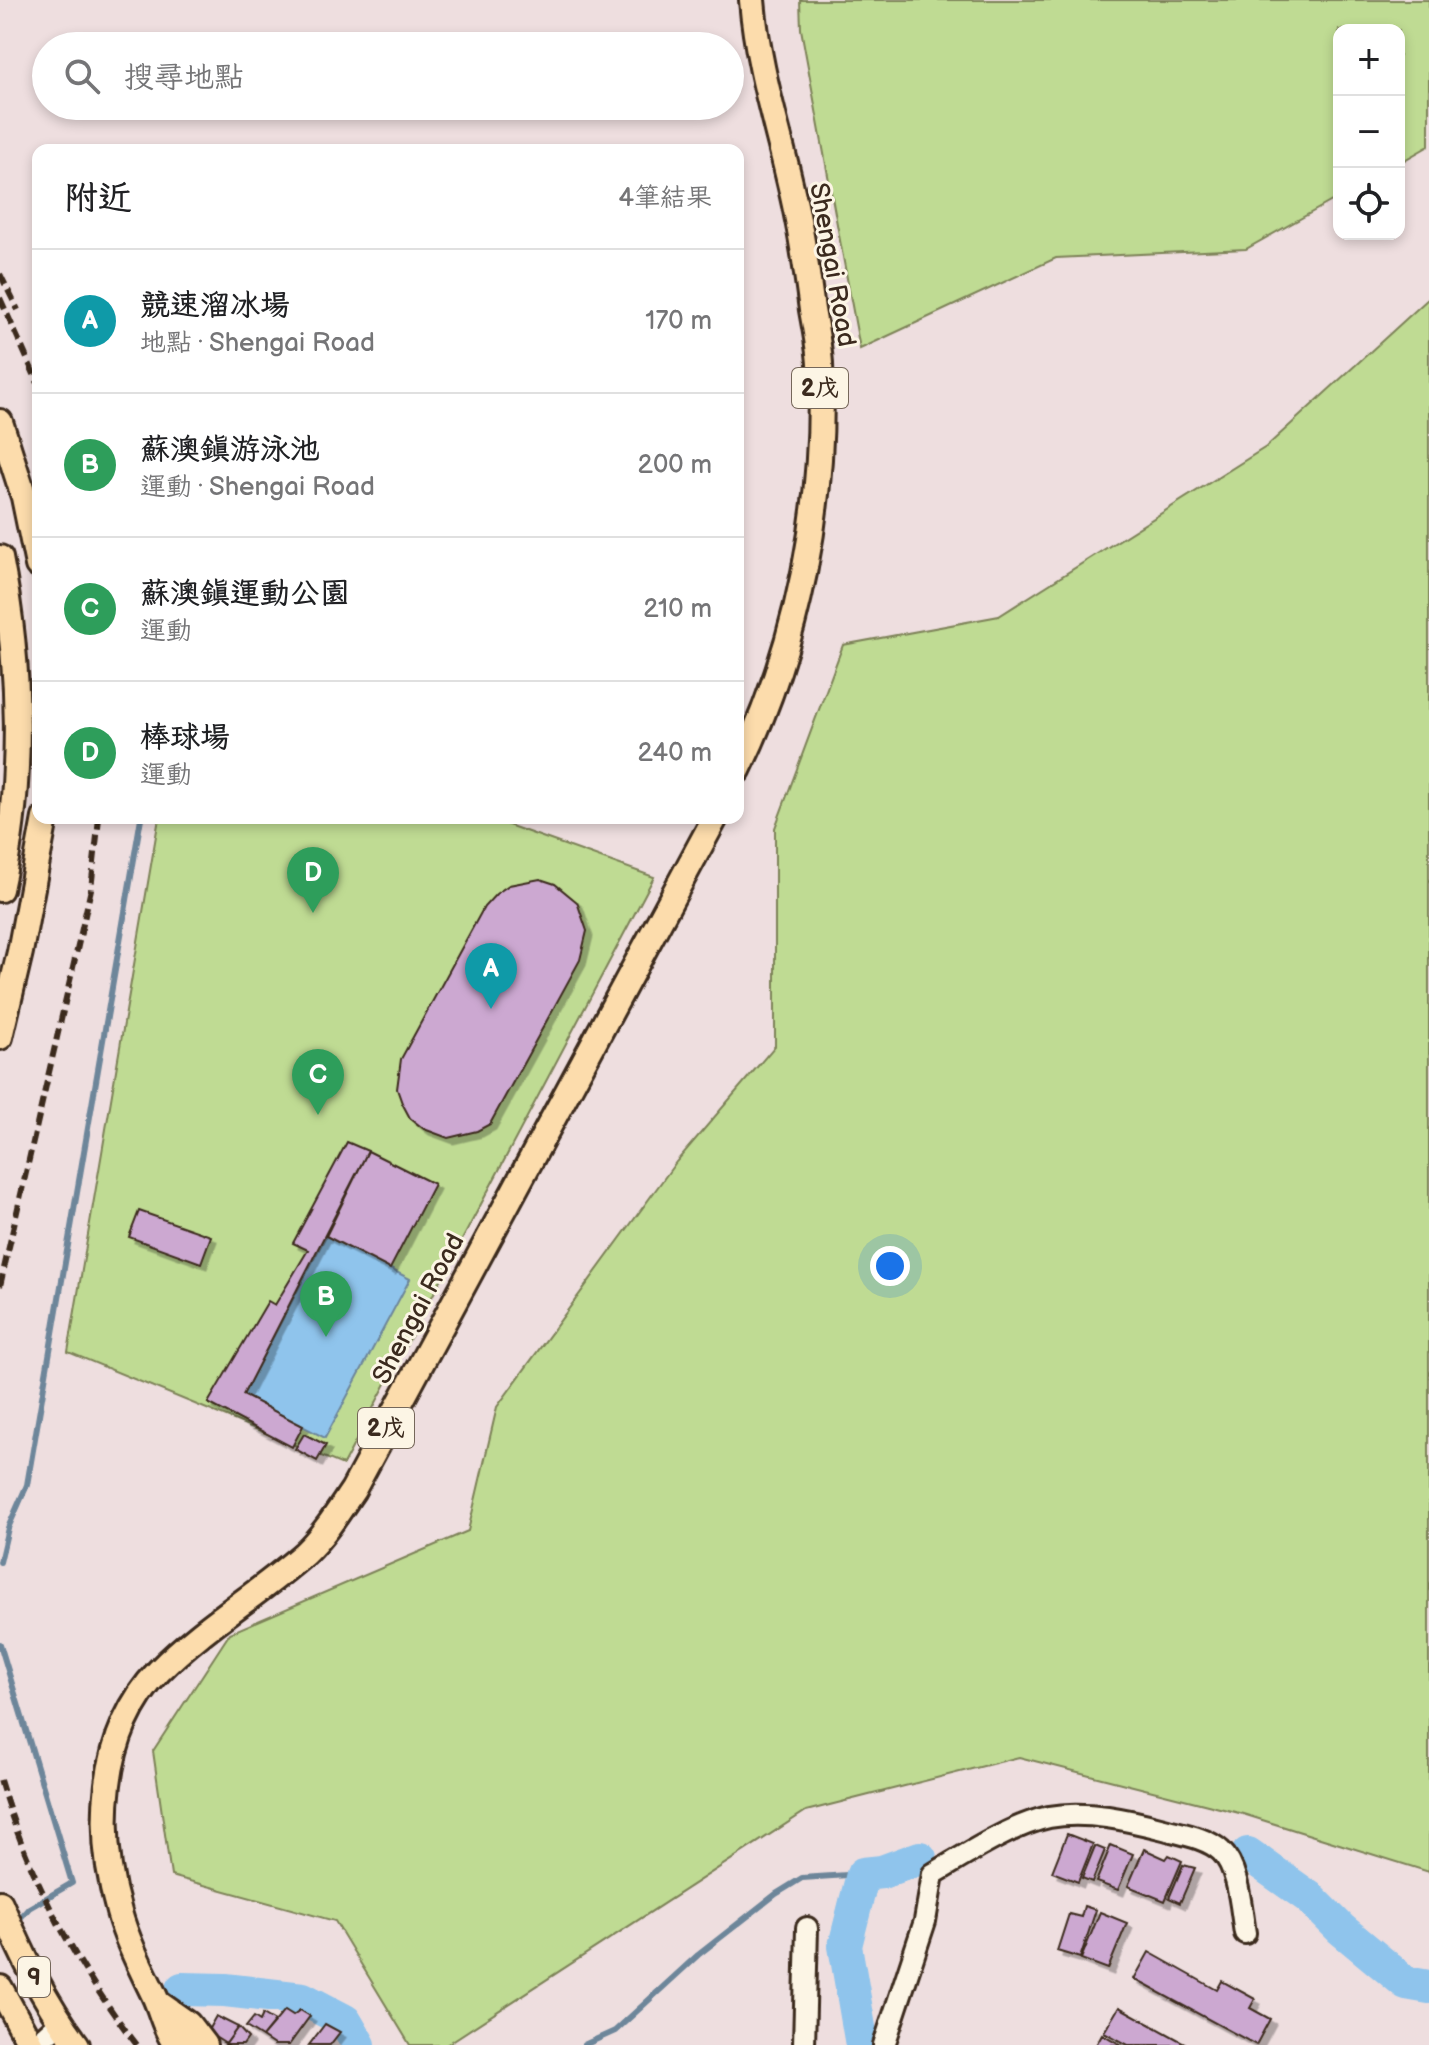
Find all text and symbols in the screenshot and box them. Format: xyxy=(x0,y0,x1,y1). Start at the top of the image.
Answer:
map controls xyxy=(1333,24,1405,240)
button: + xyxy=(1333,24,1405,96)
search box xyxy=(32,32,744,120)
icon: search xyxy=(60,54,104,98)
text: 搜尋地點 xyxy=(124,60,244,96)
button: − xyxy=(1333,96,1405,168)
button: locate xyxy=(1333,168,1405,240)
text: 附近 xyxy=(64,178,132,219)
street label: Shengai Road xyxy=(802,181,862,349)
text: 4筆結果 xyxy=(618,183,712,214)
text: 競速溜冰場 xyxy=(140,288,290,324)
text: A xyxy=(82,306,98,337)
text: 170 m xyxy=(645,306,712,337)
text: 地點 · Shengai Road xyxy=(140,328,375,359)
road number: 2戊 xyxy=(792,368,848,408)
text: 蘇澳鎮游泳池 xyxy=(140,432,320,468)
text: B xyxy=(81,450,99,481)
text: 200 m xyxy=(638,450,712,481)
text: 運動 · Shengai Road xyxy=(140,472,375,503)
text: 蘇澳鎮運動公園 xyxy=(140,576,350,612)
text: C xyxy=(81,594,99,625)
text: 210 m xyxy=(643,594,712,625)
text: 運動 xyxy=(140,616,192,647)
text: 棒球場 xyxy=(140,720,230,756)
text: D xyxy=(81,738,99,769)
text: 240 m xyxy=(637,738,712,769)
text: 運動 xyxy=(140,760,192,791)
pin: D xyxy=(287,847,339,913)
pin: A xyxy=(465,943,517,1009)
pin: C xyxy=(292,1049,344,1115)
street label: Shengai Road xyxy=(366,1228,472,1390)
your location xyxy=(870,1246,910,1286)
pin: B xyxy=(300,1271,352,1337)
road number: 2戊 xyxy=(358,1408,414,1448)
road number: 9 xyxy=(18,1957,50,1997)

